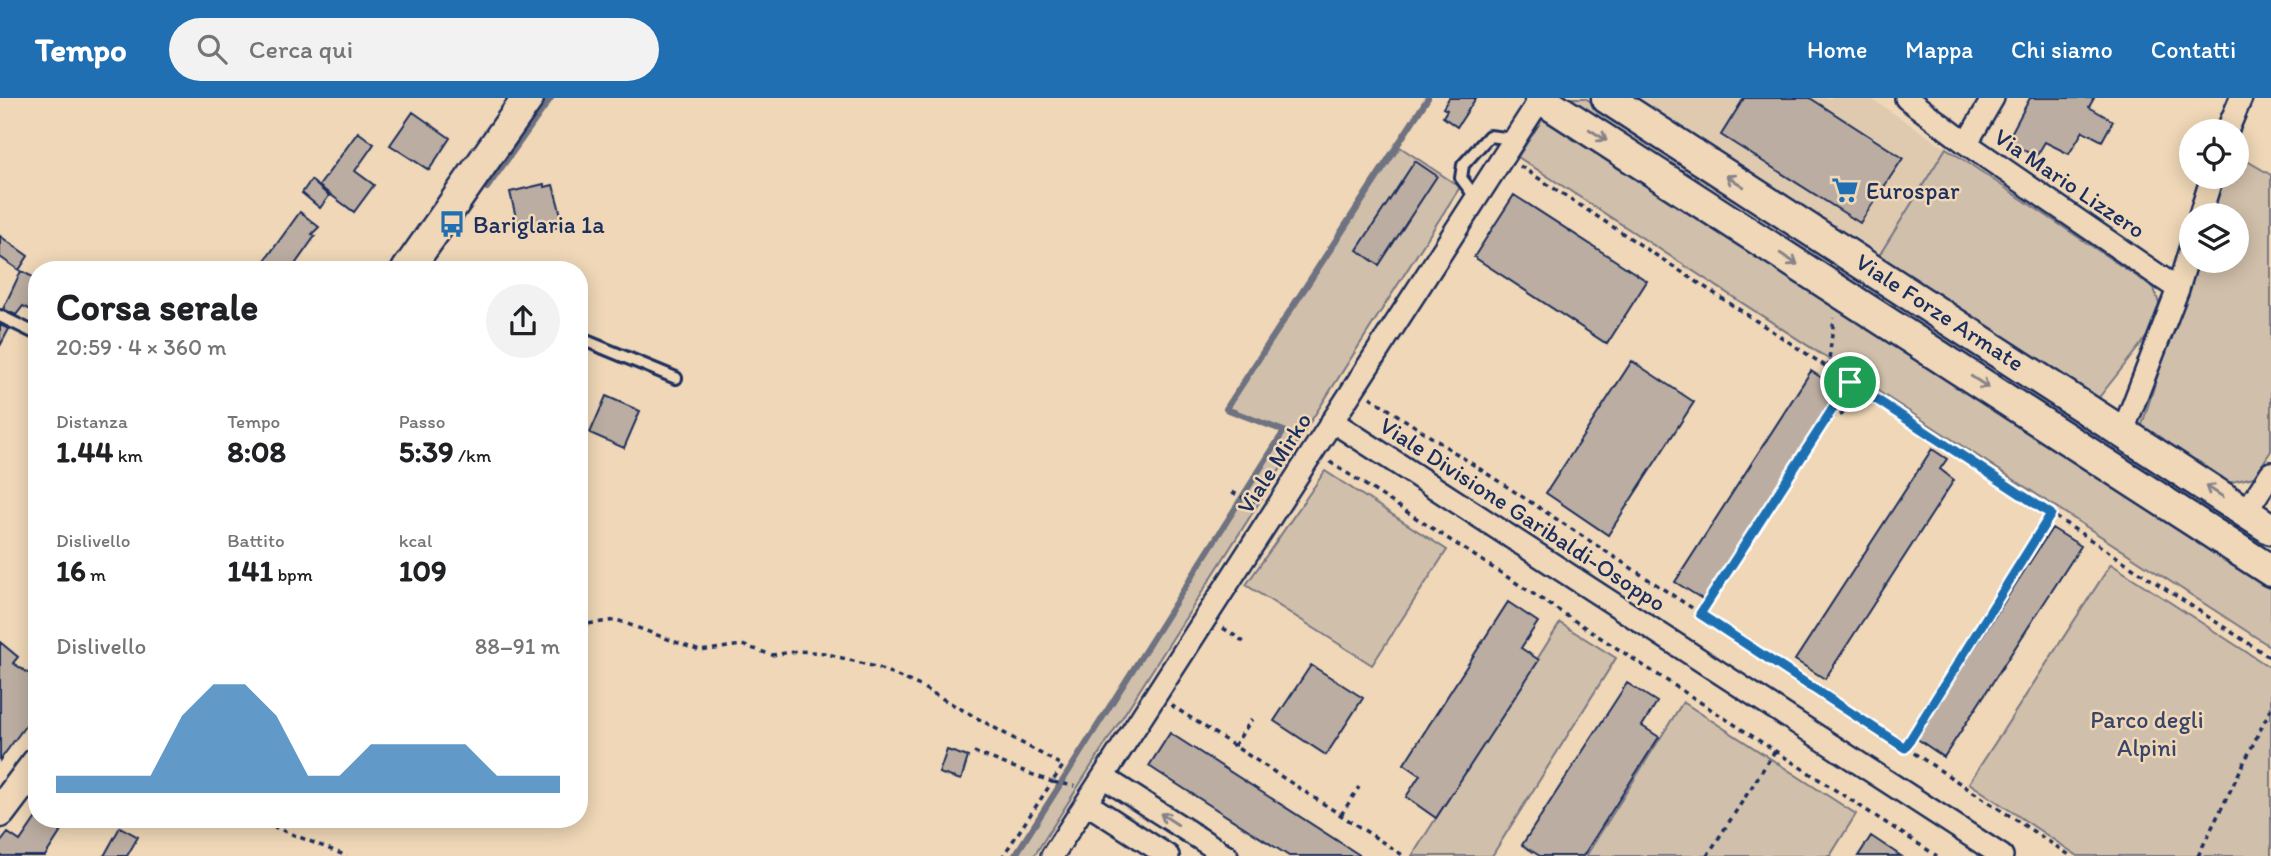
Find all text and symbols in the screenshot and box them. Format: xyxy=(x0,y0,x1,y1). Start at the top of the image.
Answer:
search box xyxy=(169,18,659,81)
text: Tempo xyxy=(35,30,127,69)
icon: search xyxy=(193,30,231,68)
text: Cerca qui xyxy=(249,33,353,65)
text: Home xyxy=(1807,35,1867,64)
text: Mappa xyxy=(1905,35,1973,64)
text: Chi siamo xyxy=(2011,35,2113,64)
text: Contatti xyxy=(2151,35,2236,64)
map controls xyxy=(2179,119,2249,273)
button: locate xyxy=(2179,119,2249,189)
street label: Via Mario Lizzero xyxy=(1989,122,2151,244)
one-way arrow xyxy=(1588,128,1607,143)
one-way arrow xyxy=(1726,173,1746,187)
supermarket icon: Eurospar xyxy=(1830,175,1860,205)
place label: Eurospar xyxy=(1866,176,1960,205)
button: layers xyxy=(2179,203,2249,273)
bus stop icon: Bariglaria 1a xyxy=(437,209,467,239)
place label: Bariglaria 1a xyxy=(473,210,605,239)
street label: Viale Forze Armate xyxy=(1850,247,2030,377)
one-way arrow xyxy=(1779,251,1798,266)
text: Corsa serale xyxy=(56,284,258,330)
button: share xyxy=(486,284,560,358)
text: 20:59 · 4 × 360 m xyxy=(56,333,227,361)
pin xyxy=(1820,352,1880,412)
icon: arrive xyxy=(1831,363,1869,401)
one-way arrow xyxy=(1970,375,1989,389)
street label: Viale Mirko xyxy=(1231,407,1317,519)
text: Distanza xyxy=(56,410,128,433)
text: Tempo xyxy=(227,410,280,433)
text: Passo xyxy=(399,410,445,433)
street label: Viale Divisione Garibaldi-Osoppo xyxy=(1375,411,1671,617)
text: 1.44 xyxy=(56,433,113,470)
text: 8:08 xyxy=(227,433,286,470)
text: 5:39 xyxy=(399,433,454,470)
text: km xyxy=(113,444,143,467)
text: /km xyxy=(454,444,491,467)
one-way arrow xyxy=(2205,484,2224,498)
text: Dislivello xyxy=(56,529,131,552)
text: Battito xyxy=(227,529,285,552)
text: kcal xyxy=(399,529,432,552)
text: 16 xyxy=(56,552,86,589)
text: 141 xyxy=(227,552,273,589)
text: 109 xyxy=(399,552,447,589)
text: m xyxy=(86,563,106,586)
text: bpm xyxy=(273,563,313,586)
text: Dislivello xyxy=(56,632,146,660)
text: 88–91 m xyxy=(475,632,560,660)
park label: Parco degli Alpini xyxy=(2090,705,2204,762)
one-way arrow xyxy=(1160,812,1180,826)

